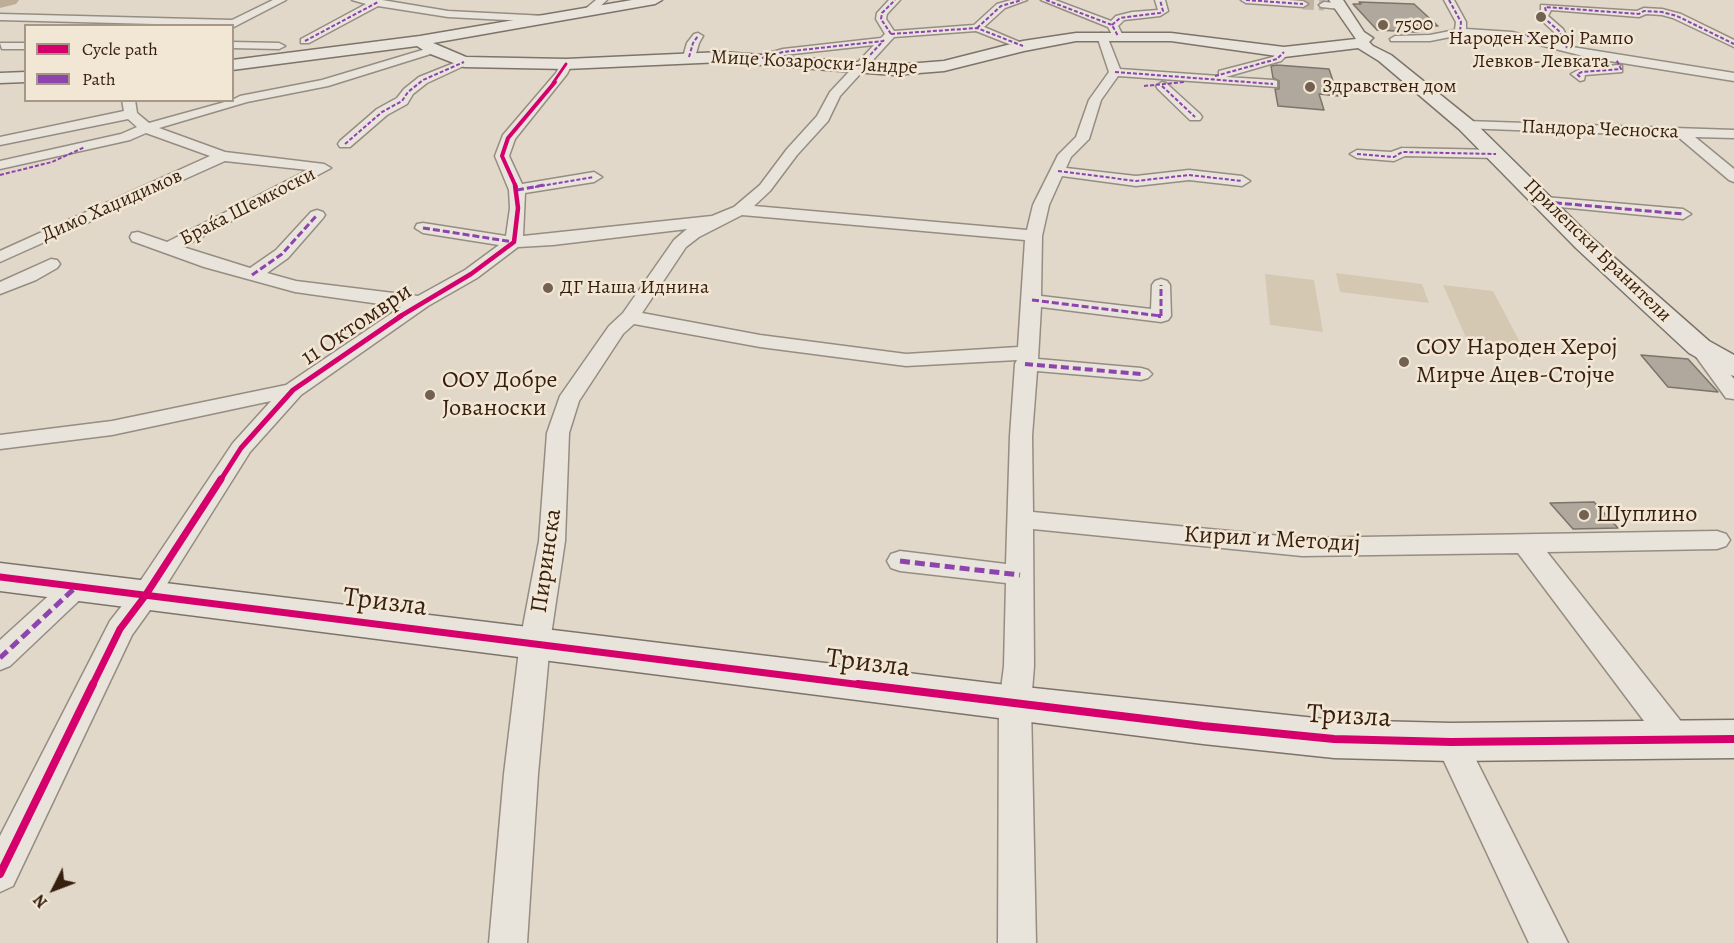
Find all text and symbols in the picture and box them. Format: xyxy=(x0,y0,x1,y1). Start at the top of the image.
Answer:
marker: Народен Херој Рампо Левков-Левката xyxy=(1534,10,1548,24)
place label: 7500 xyxy=(1395,13,1433,37)
marker: 7500 xyxy=(1376,18,1390,32)
legend xyxy=(24,24,234,102)
place label: Народен Херој Рампо Левков-Левката xyxy=(1448,27,1634,74)
text: Cycle path xyxy=(82,37,158,61)
street label: Мице Козароски-Јандре xyxy=(710,46,918,80)
text: Path xyxy=(82,67,116,91)
place label: Здравствен дом xyxy=(1322,75,1457,99)
marker: Здравствен дом xyxy=(1303,80,1317,94)
street label: Пандора Чесноска xyxy=(1521,115,1679,145)
street label: Браќа Шемкоски xyxy=(176,162,320,252)
street label: Димо Хаџидимов xyxy=(38,164,186,248)
street label: Прилепски Бранители xyxy=(1518,174,1676,328)
place label: ДГ Наша Иднина xyxy=(560,276,709,300)
street label: 11 Октомври xyxy=(296,277,418,373)
marker: ДГ Наша Иднина xyxy=(541,281,555,295)
place label: СОУ Народен Херој Мирче Ацев-Стојче xyxy=(1416,334,1618,390)
marker: СОУ Народен Херој Мирче Ацев-Стојче xyxy=(1397,355,1411,369)
place label: ООУ Добре Јованоски xyxy=(442,367,557,423)
marker: ООУ Добре Јованоски xyxy=(423,388,437,402)
place label: Шуплино xyxy=(1596,501,1697,529)
street label: Пиринска xyxy=(525,507,569,615)
marker: Шуплино xyxy=(1577,508,1591,522)
street label: Кирил и Методиј xyxy=(1183,521,1361,559)
street label: Тризла xyxy=(341,581,429,625)
street label: Тризла xyxy=(824,642,912,686)
street label: Тризла xyxy=(1306,698,1392,736)
north arrow xyxy=(24,859,84,919)
text: N xyxy=(29,889,53,913)

